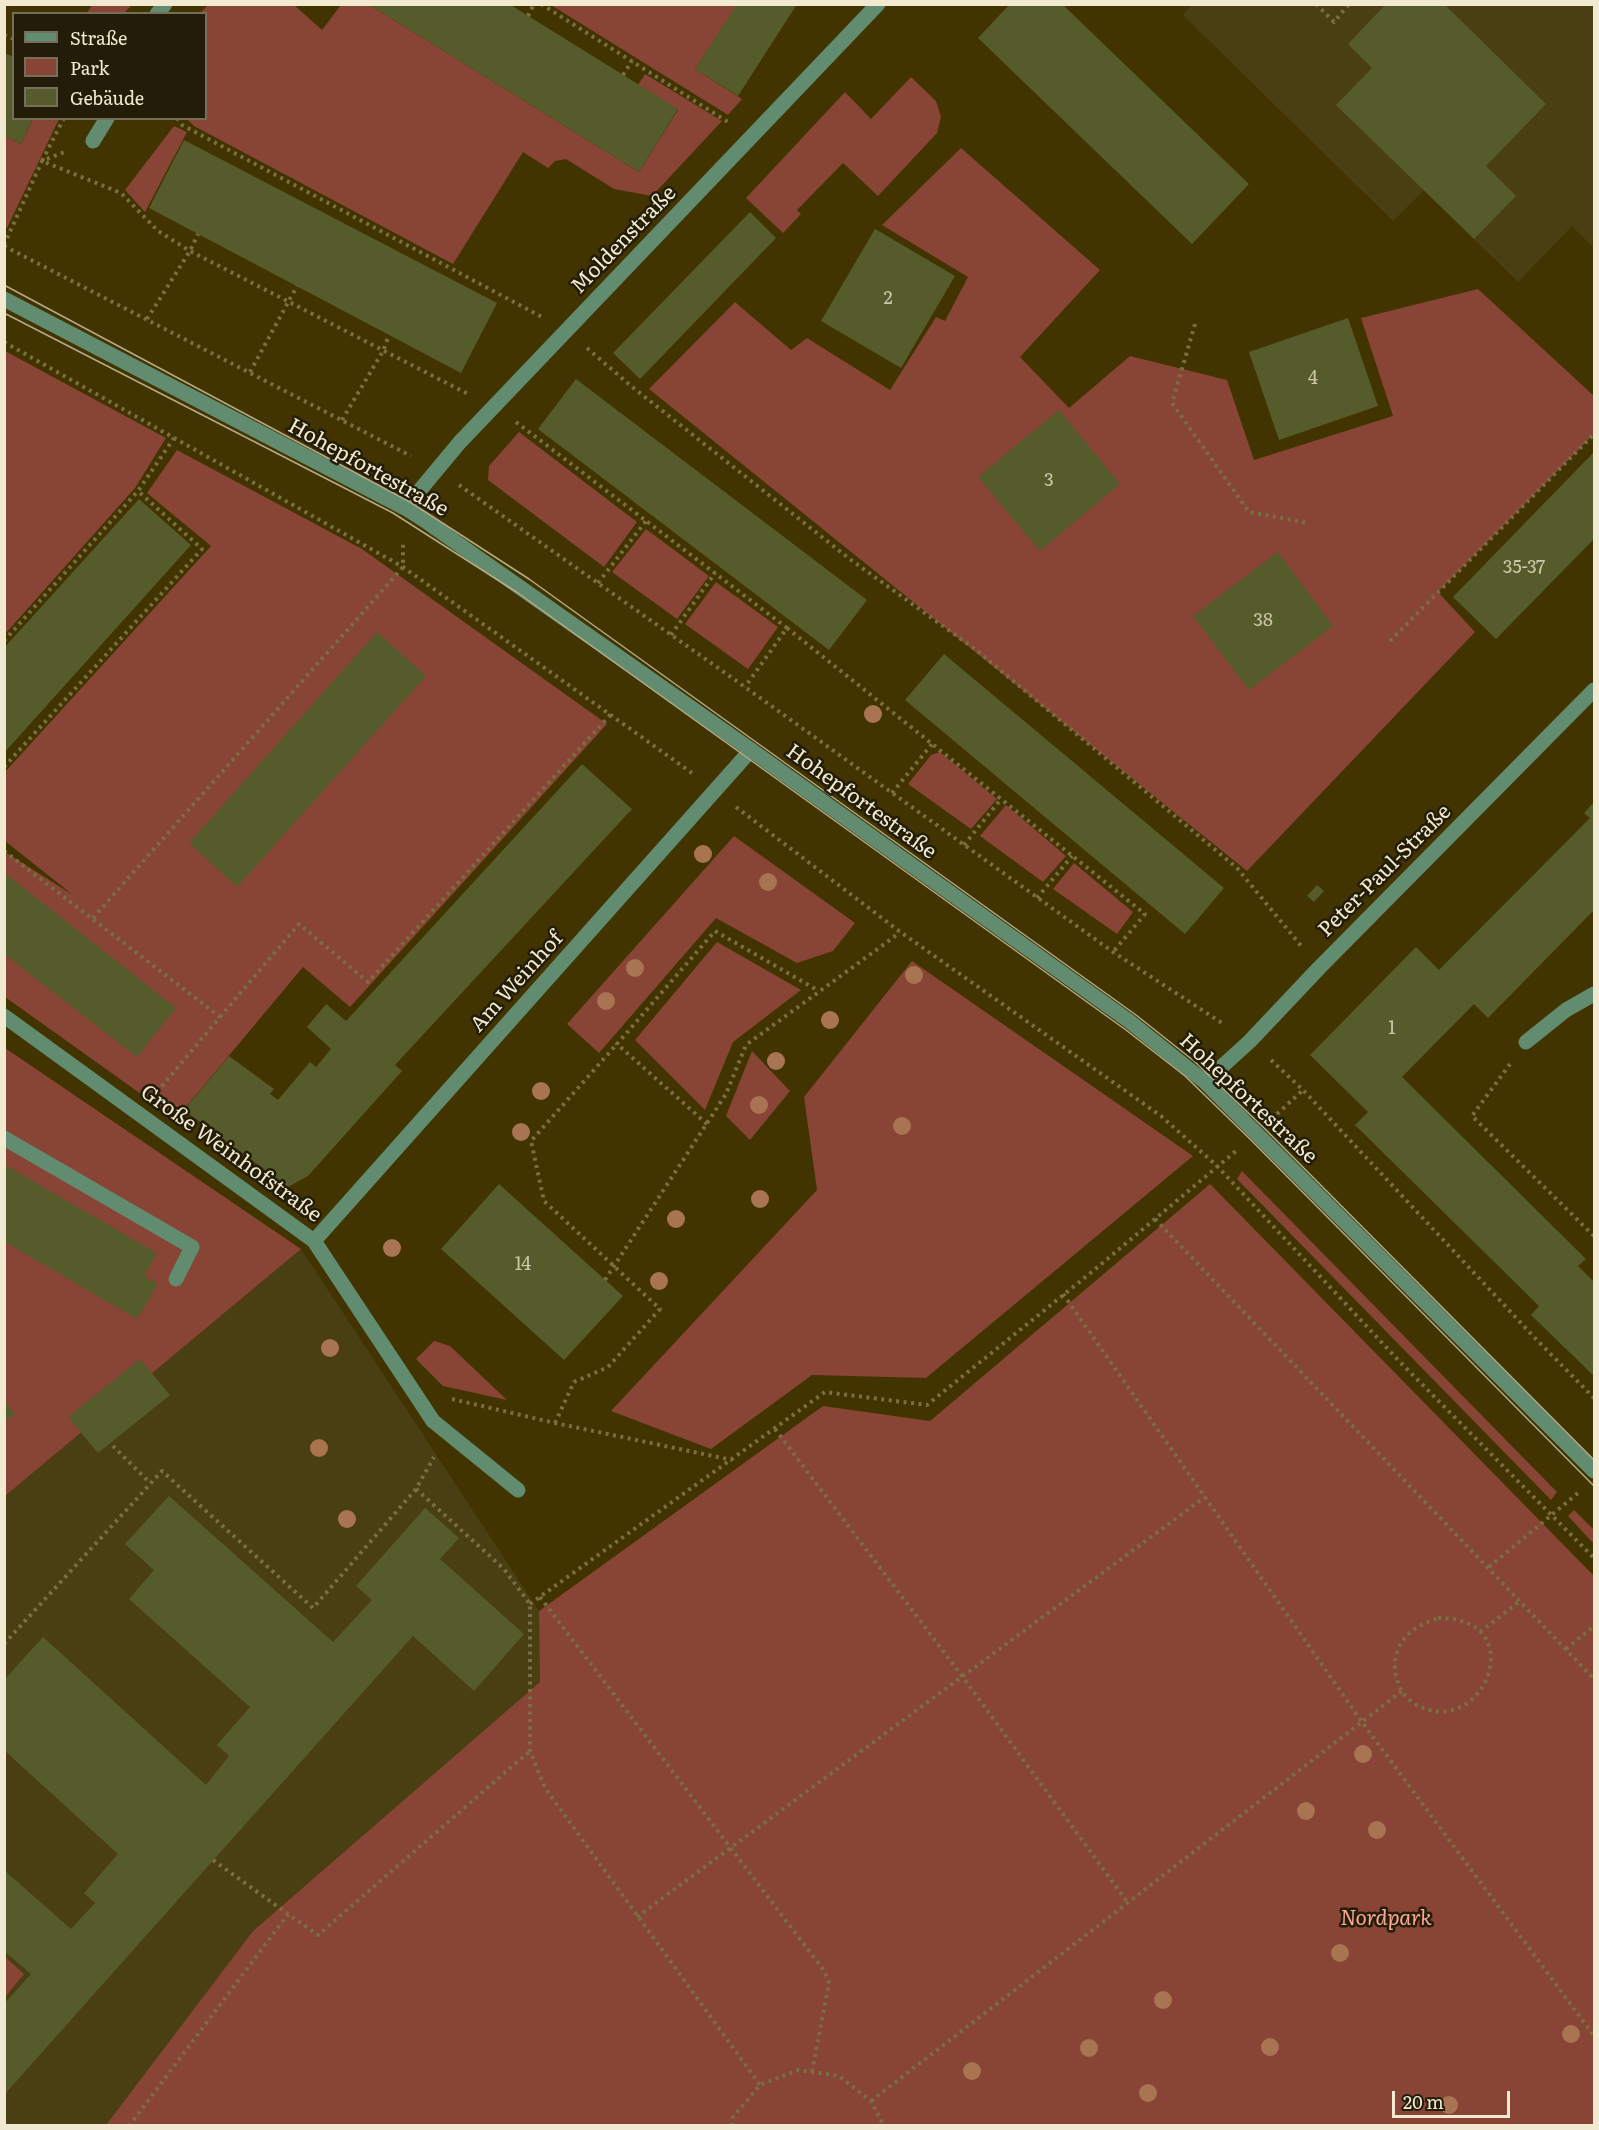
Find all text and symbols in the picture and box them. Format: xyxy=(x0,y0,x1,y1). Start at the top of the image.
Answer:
legend xyxy=(12,12,207,120)
text: Straße xyxy=(70,24,127,51)
text: Park xyxy=(70,54,109,81)
text: Gebäude xyxy=(70,84,144,111)
street label: Moldenstraße xyxy=(566,181,682,299)
house number: 2 xyxy=(883,288,893,310)
house number: 4 xyxy=(1308,368,1318,390)
street label: Hohepfortestraße xyxy=(283,413,453,523)
house number: 3 xyxy=(1044,470,1054,492)
house number: 35-37 xyxy=(1503,557,1545,579)
house number: 38 xyxy=(1253,610,1273,632)
street label: Hohepfortestraße xyxy=(781,739,941,865)
street label: Peter-Paul-Straße xyxy=(1314,800,1456,942)
street label: Am Weinhof xyxy=(465,927,569,1037)
house number: 1 xyxy=(1388,1018,1396,1040)
street label: Hohepfortestraße xyxy=(1174,1029,1322,1169)
street label: Große Weinhofstraße xyxy=(136,1080,326,1228)
house number: 14 xyxy=(515,1254,531,1276)
park label: Nordpark xyxy=(1340,1906,1432,1932)
scale bar xyxy=(1395,2079,1514,2117)
text: 20 m xyxy=(1403,2088,1444,2115)

